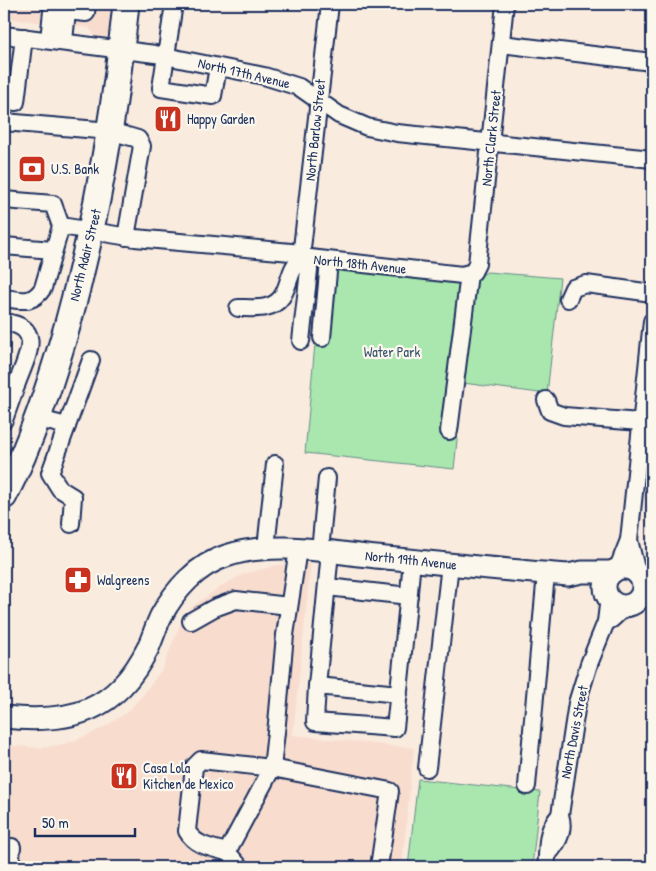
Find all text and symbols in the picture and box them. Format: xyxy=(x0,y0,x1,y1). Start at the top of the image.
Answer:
street label: North 17th Avenue xyxy=(196,53,292,92)
street label: North Barlow Street xyxy=(300,78,329,182)
street label: North Clark Street xyxy=(476,89,505,187)
restaurant icon: Happy Garden xyxy=(153,104,183,134)
place label: Happy Garden xyxy=(187,109,255,129)
bank icon: U.S. Bank xyxy=(17,154,47,184)
place label: U.S. Bank xyxy=(51,159,99,178)
street label: North Adair Street xyxy=(64,207,105,303)
street label: North 18th Avenue xyxy=(313,249,408,278)
park label: Water Park xyxy=(364,342,420,361)
street label: North 19th Avenue xyxy=(364,545,458,574)
pharmacy icon: Walgreens xyxy=(63,565,93,595)
place label: Walgreens xyxy=(97,570,149,590)
street label: North Davis Street xyxy=(555,684,592,780)
place label: Casa Lola Kitchen de Mexico xyxy=(143,758,234,793)
restaurant icon: Casa Lola Kitchen de Mexico xyxy=(109,761,139,791)
scale bar xyxy=(35,806,135,838)
text: 50 m xyxy=(42,812,69,833)

